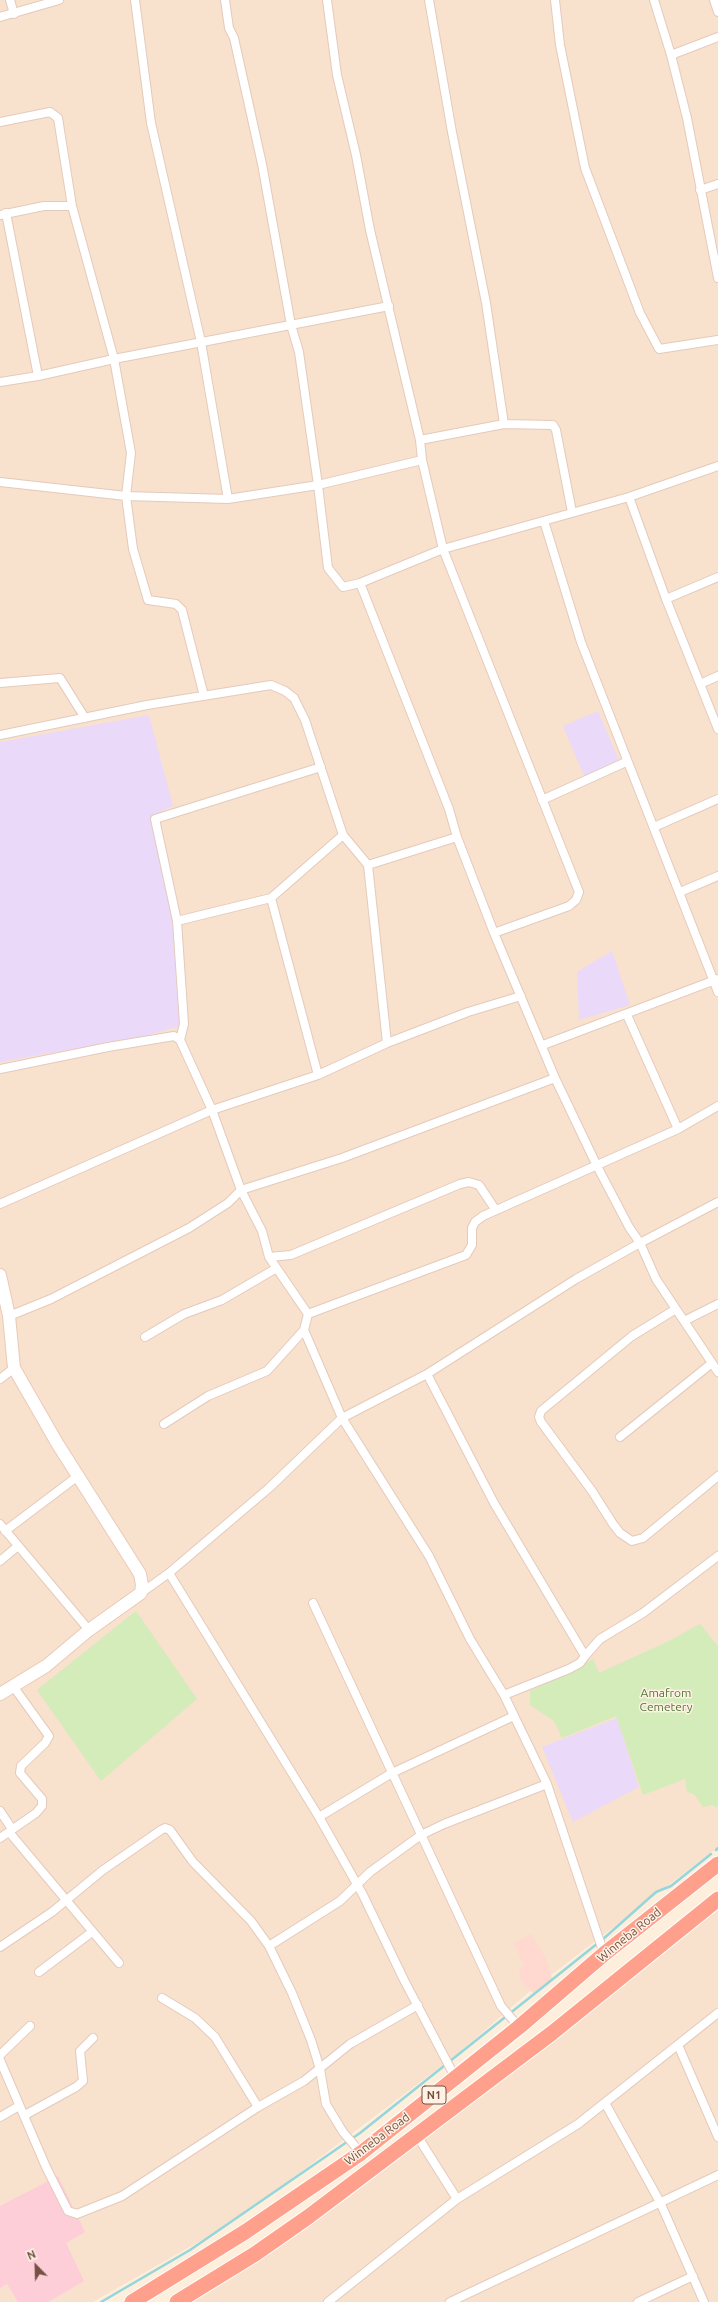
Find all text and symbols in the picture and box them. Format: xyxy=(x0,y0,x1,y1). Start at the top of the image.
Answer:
park label: Amafrom Cemetery xyxy=(640,1686,692,1714)
street label: Winneba Road xyxy=(594,1905,664,1965)
road number: N1 xyxy=(422,2086,446,2104)
street label: Winneba Road xyxy=(341,2110,413,2168)
north arrow xyxy=(16,2246,56,2286)
text: N xyxy=(25,2248,37,2262)

